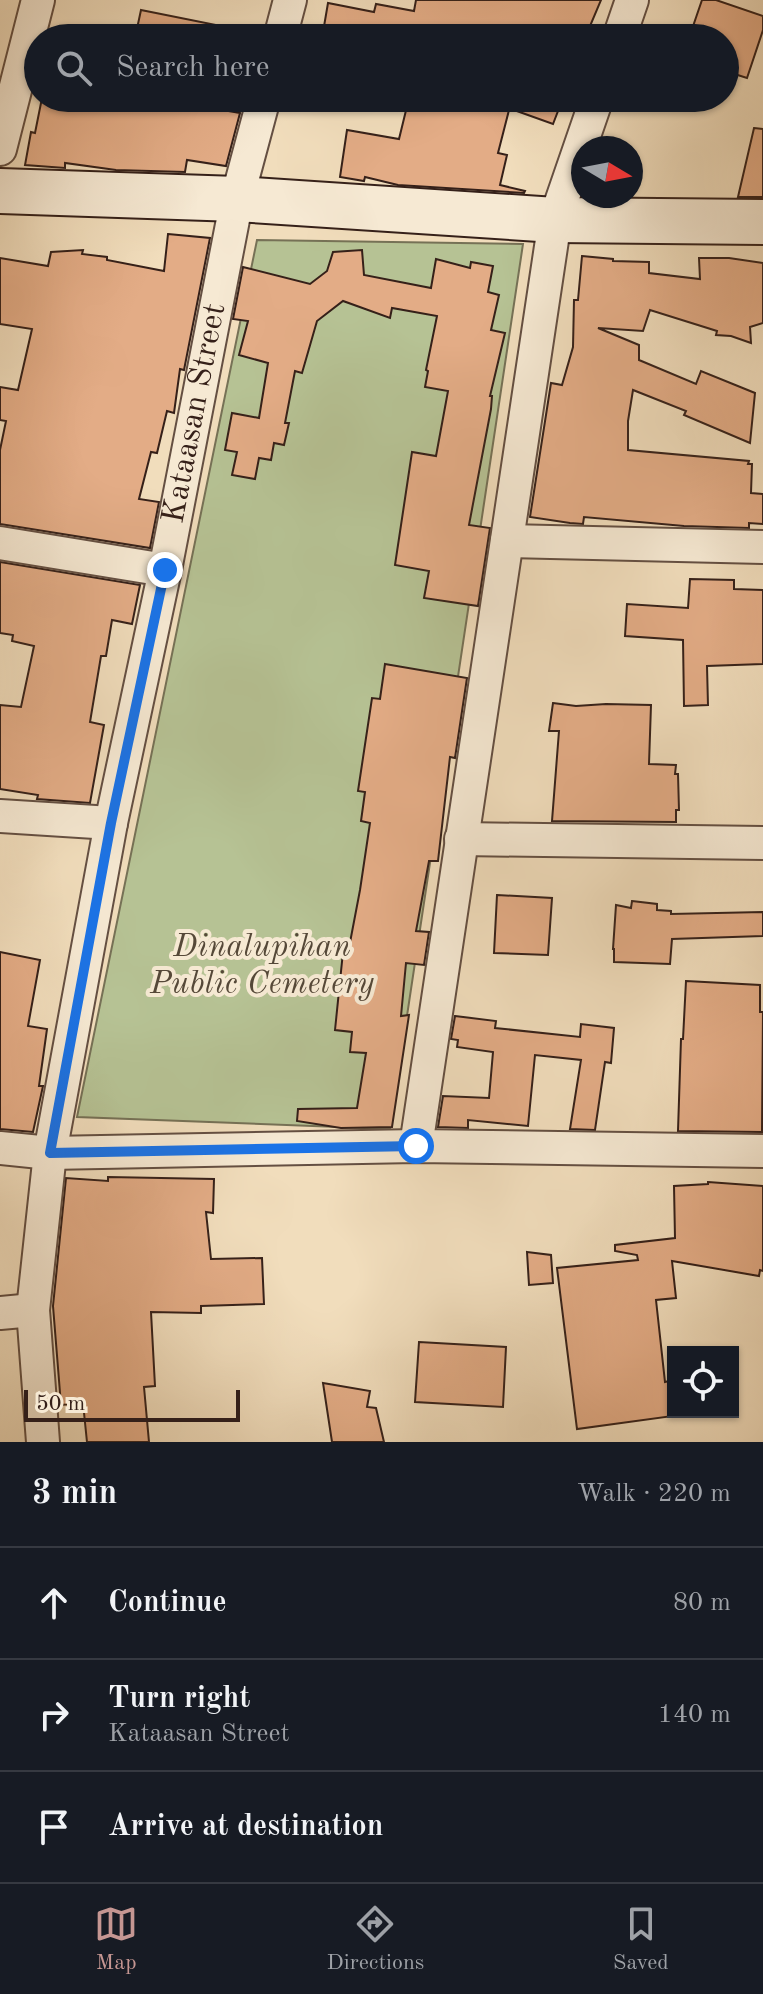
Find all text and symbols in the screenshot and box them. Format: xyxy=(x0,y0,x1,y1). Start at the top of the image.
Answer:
search box xyxy=(24,24,739,112)
icon: search xyxy=(52,46,96,90)
text: Search here xyxy=(116,53,270,83)
north arrow xyxy=(571,136,643,208)
street label: Kataasan Street xyxy=(158,301,232,526)
route end xyxy=(147,552,183,588)
park label: Dinalupihan Public Cemetery xyxy=(149,932,375,1001)
route start xyxy=(398,1128,434,1164)
map controls xyxy=(667,1346,739,1418)
button: locate xyxy=(667,1346,739,1418)
scale bar xyxy=(24,1386,240,1422)
text: 50 m xyxy=(36,1393,85,1415)
text: 3 min xyxy=(32,1477,117,1511)
text: Walk · 220 m xyxy=(577,1481,731,1507)
icon: ahead xyxy=(32,1581,76,1625)
text: Continue xyxy=(108,1588,227,1618)
text: 80 m xyxy=(673,1590,731,1616)
text: Turn right xyxy=(108,1684,250,1714)
icon: right xyxy=(32,1693,76,1737)
text: 140 m xyxy=(658,1702,731,1728)
text: Kataasan Street xyxy=(108,1721,290,1747)
icon: arrive xyxy=(32,1805,76,1849)
text: Arrive at destination xyxy=(108,1812,383,1842)
tab: Map xyxy=(94,1902,138,1977)
tab: Directions xyxy=(327,1902,424,1977)
tab: Saved xyxy=(613,1902,669,1977)

